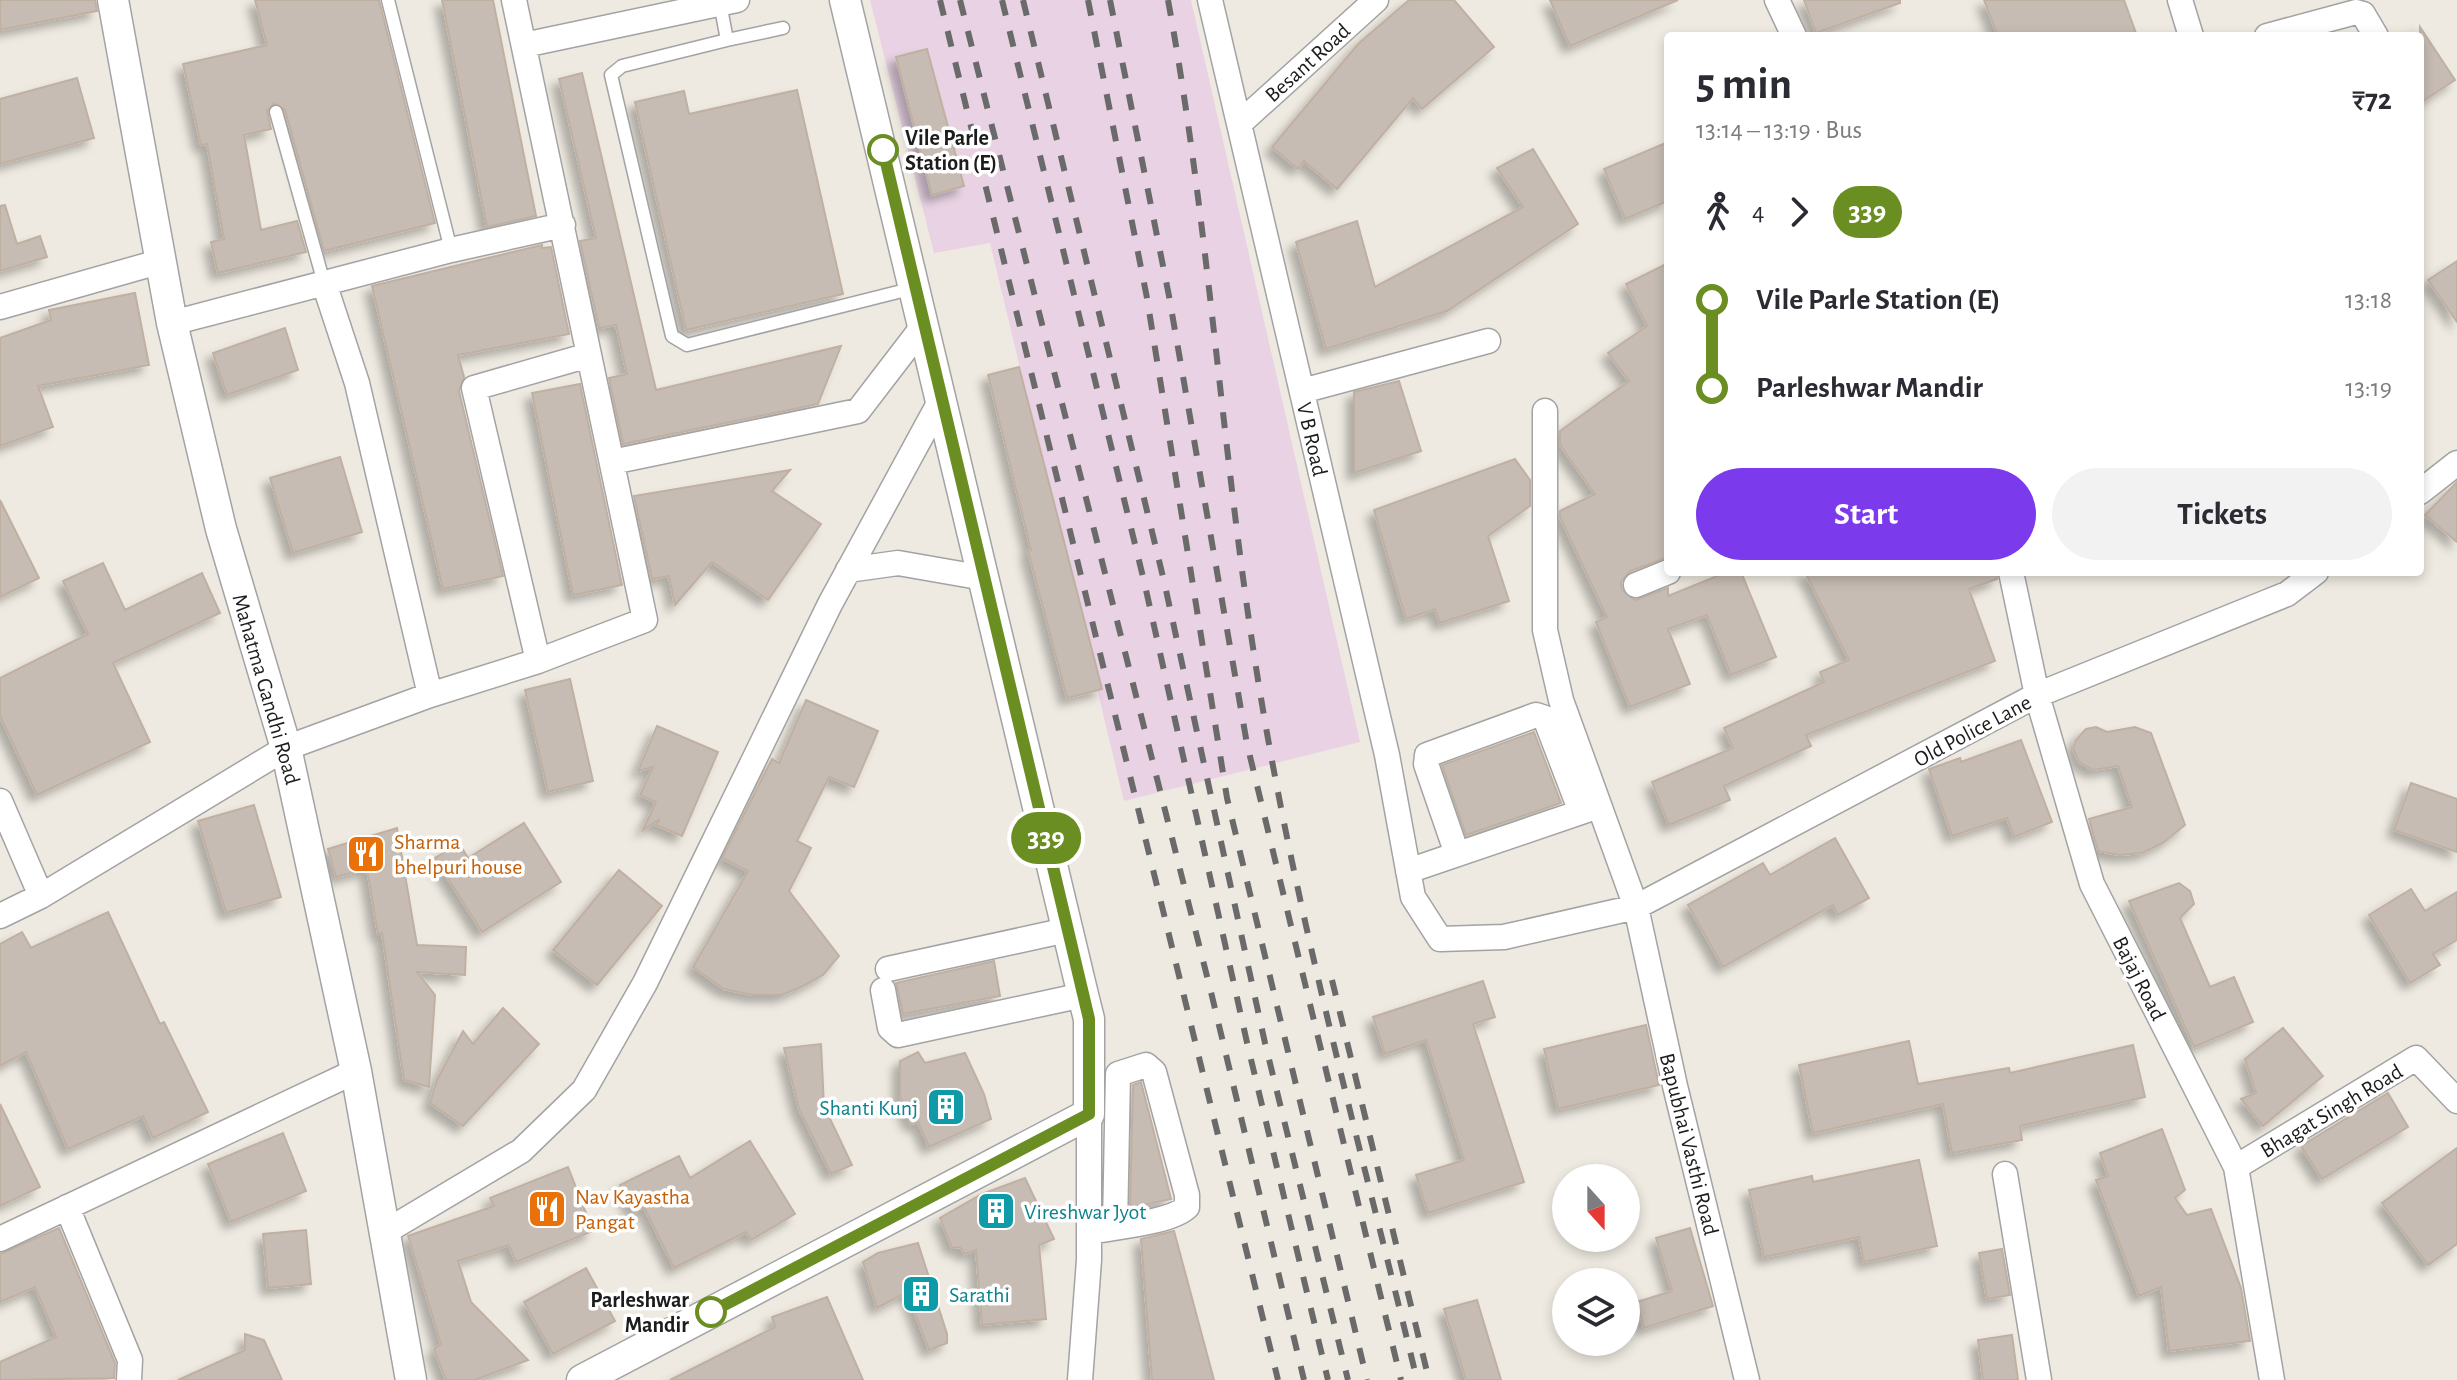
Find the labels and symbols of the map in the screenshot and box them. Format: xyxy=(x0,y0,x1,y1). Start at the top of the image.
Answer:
street label: Besant Road xyxy=(1261,19,1354,106)
place label: Vile Parle Station (E) xyxy=(905,127,997,174)
marker: Vile Parle Station (E) xyxy=(868,135,898,165)
street label: V B Road xyxy=(1293,400,1331,478)
street label: Mahatma Gandhi Road xyxy=(228,591,304,787)
street label: Old Police Lane xyxy=(1910,691,2035,771)
line badge: 339 xyxy=(1000,812,1092,864)
place label: Sharma bhelpuri house xyxy=(394,831,522,878)
restaurant icon: Sharma bhelpuri house xyxy=(345,833,387,875)
street label: Bajaj Road xyxy=(2109,933,2170,1024)
street label: Bapubhai Vasthi Road xyxy=(1656,1051,1722,1238)
street label: Bhagat Singh Road xyxy=(2257,1060,2406,1162)
building icon: Shanti Kunj xyxy=(925,1086,967,1128)
place label: Shanti Kunj xyxy=(819,1097,918,1119)
north arrow xyxy=(1552,1164,1640,1252)
place label: Nav Kayastha Pangat xyxy=(575,1186,690,1233)
restaurant icon: Nav Kayastha Pangat xyxy=(526,1188,568,1230)
building icon: Vireshwar Jyot xyxy=(975,1190,1017,1232)
place label: Vireshwar Jyot xyxy=(1024,1201,1146,1223)
building icon: Sarathi xyxy=(900,1273,942,1315)
place label: Sarathi xyxy=(949,1284,1010,1306)
place label: Parleshwar Mandir xyxy=(590,1289,689,1336)
marker: Parleshwar Mandir xyxy=(696,1297,726,1327)

